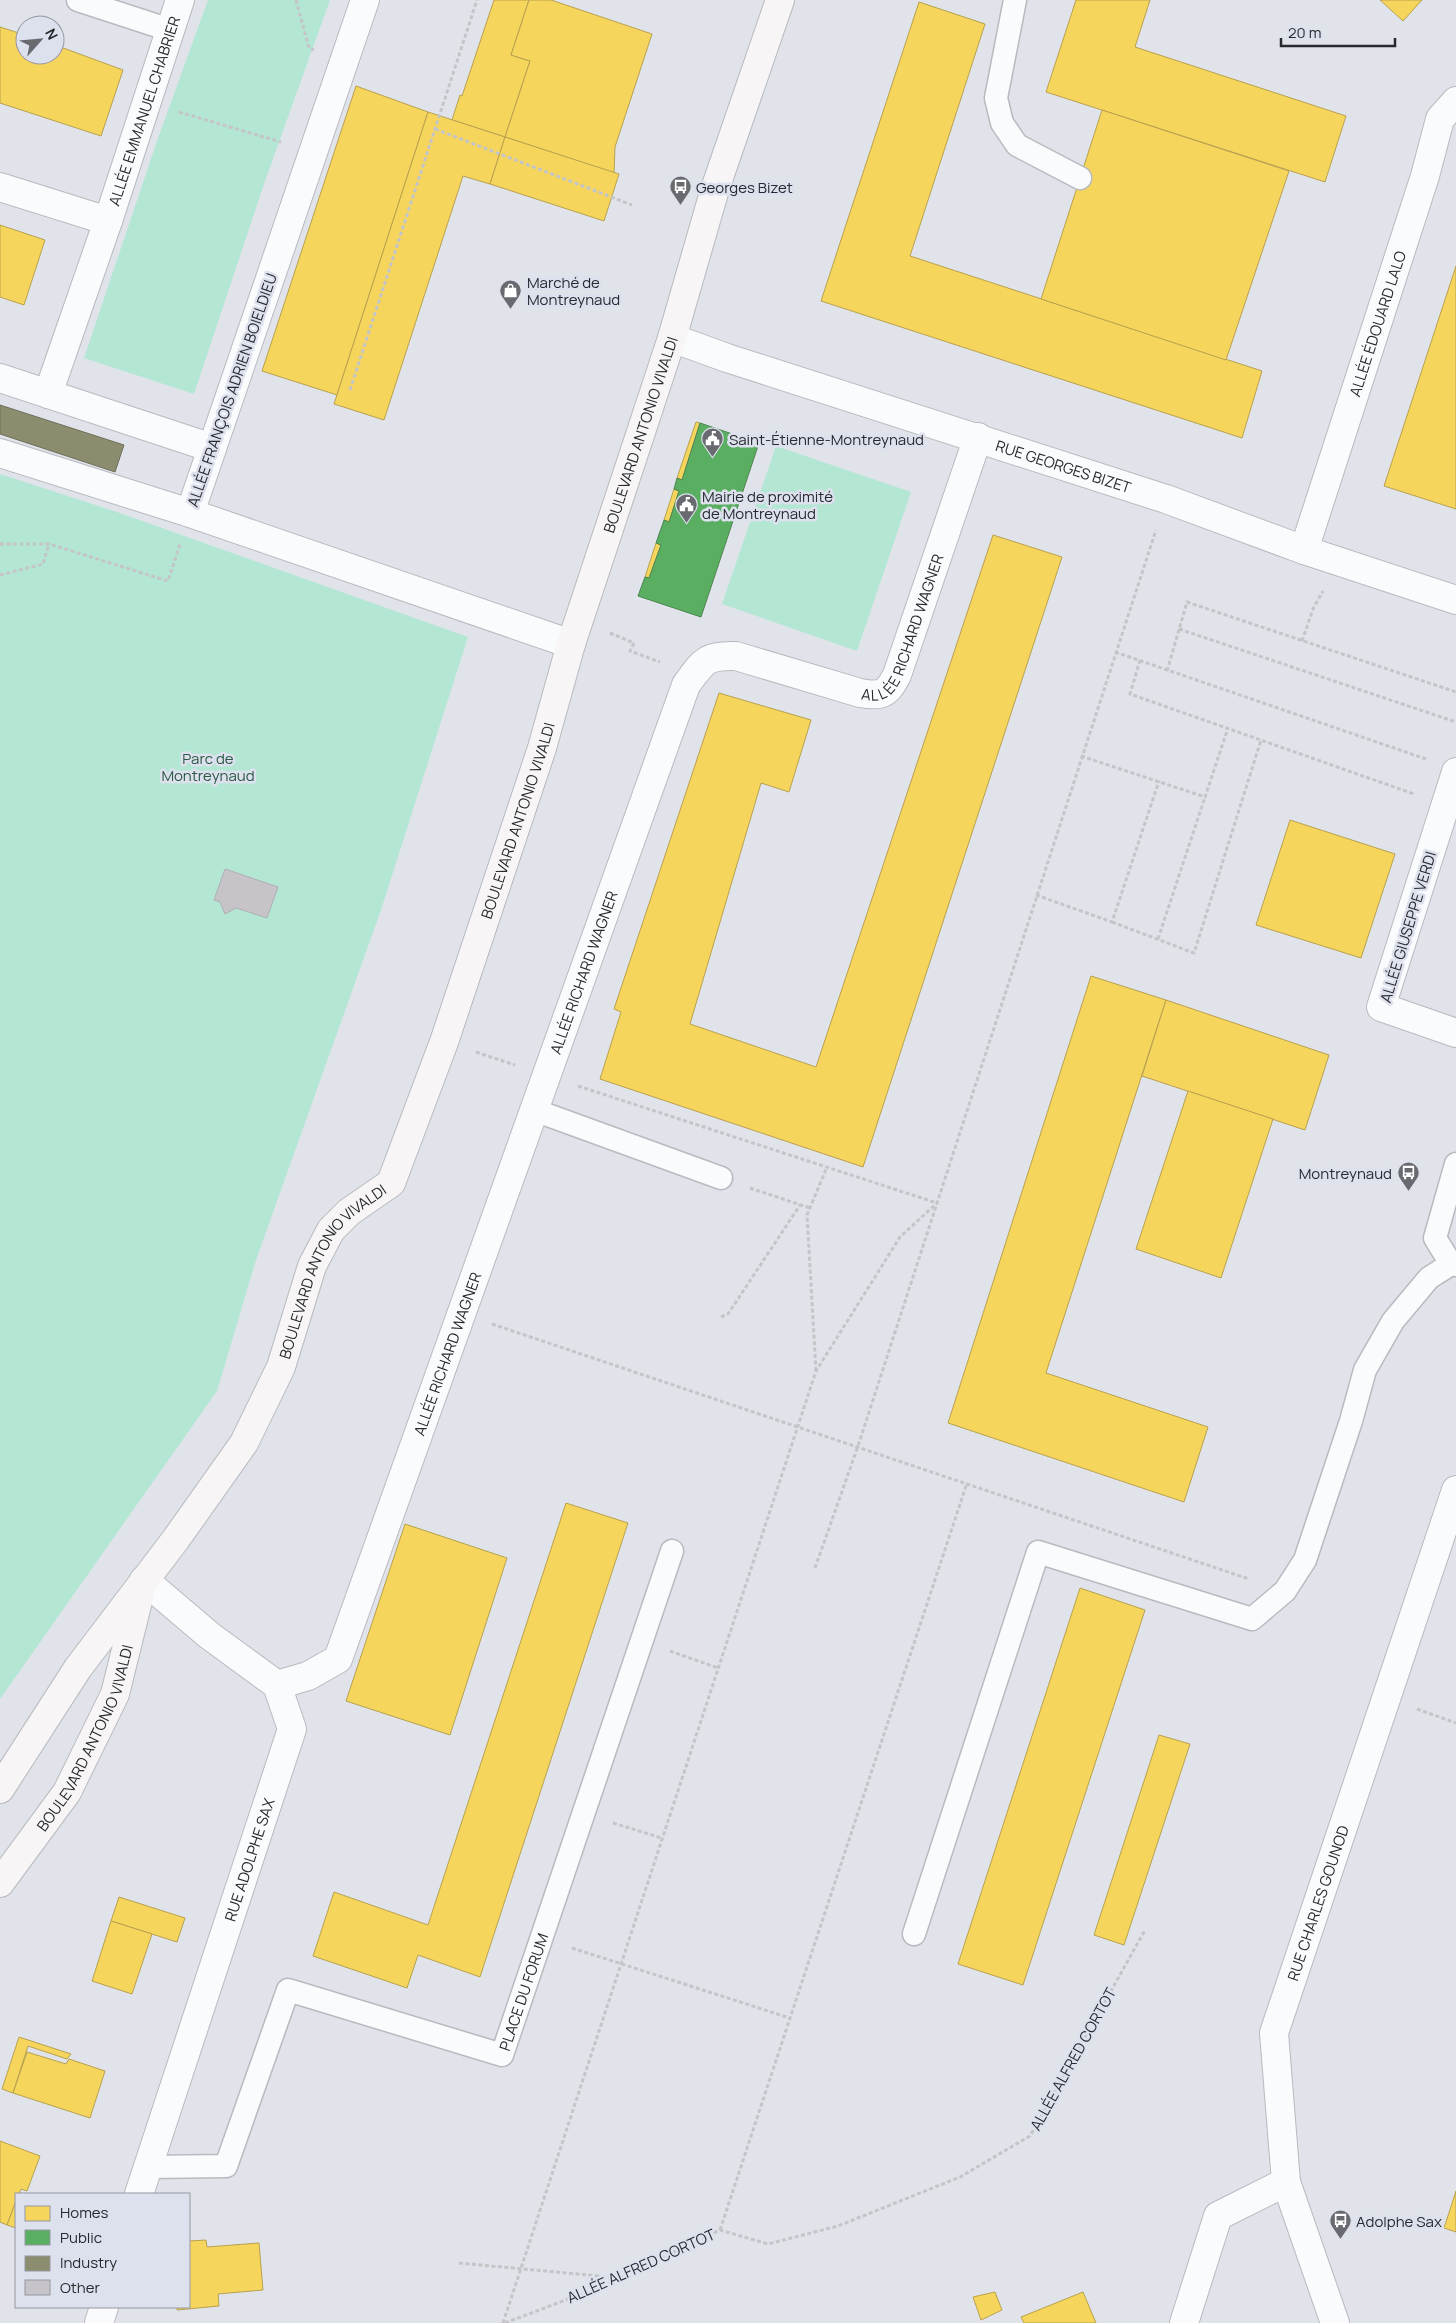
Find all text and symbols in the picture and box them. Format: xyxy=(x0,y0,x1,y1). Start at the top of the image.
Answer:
street label: ALLÉE EMMANUEL CHABRIER xyxy=(103,13,185,208)
north arrow xyxy=(15,15,65,65)
scale bar xyxy=(1281,15,1395,47)
text: 20 m xyxy=(1288,22,1321,43)
text: N xyxy=(41,25,63,43)
bus stop icon: Georges Bizet xyxy=(668,175,692,206)
place label: Georges Bizet xyxy=(696,177,793,198)
street label: ALLÉE ÉDOUARD LALO xyxy=(1344,248,1411,399)
street label: ALLÉE FRANÇOIS ADRIEN BOIELDIEU xyxy=(182,270,282,510)
place label: Marché de Montreynaud xyxy=(527,272,620,310)
shop icon: Marché de Montreynaud xyxy=(499,279,523,310)
street label: BOULEVARD ANTONIO VIVALDI xyxy=(598,334,682,535)
public building icon: Saint-Étienne-Montreynaud xyxy=(701,427,725,458)
place label: Saint-Étienne-Montreynaud xyxy=(729,429,924,450)
street label: RUE GEORGES BIZET xyxy=(993,435,1134,498)
place label: Mairie de proximité de Montreynaud xyxy=(702,486,833,524)
public building icon: Mairie de proximité de Montreynaud xyxy=(674,493,698,524)
street label: ALLÉE RICHARD WAGNER xyxy=(860,551,948,705)
street label: BOULEVARD ANTONIO VIVALDI xyxy=(475,720,559,921)
park label: Parc de Montreynaud xyxy=(161,748,255,786)
street label: ALLÉE GIUSEPPE VERDI xyxy=(1375,849,1441,1005)
street label: ALLÉE RICHARD WAGNER xyxy=(545,888,622,1057)
bus stop icon: Montreynaud xyxy=(1396,1161,1420,1192)
place label: Montreynaud xyxy=(1299,1163,1392,1184)
street label: BOULEVARD ANTONIO VIVALDI xyxy=(274,1179,390,1361)
street label: ALLÉE RICHARD WAGNER xyxy=(408,1269,486,1438)
street label: BOULEVARD ANTONIO VIVALDI xyxy=(31,1642,137,1835)
street label: RUE ADOLPHE SAX xyxy=(219,1795,279,1924)
street label: RUE CHARLES GOUNOD xyxy=(1282,1822,1353,1983)
street label: PLACE DU FORUM xyxy=(494,1930,553,2053)
street label: ALLÉE ALFRED CORTOT xyxy=(1025,1984,1121,2134)
legend xyxy=(15,2193,190,2308)
text: Homes xyxy=(60,2202,109,2223)
bus stop icon: Adolphe Sax xyxy=(1328,2209,1352,2240)
place label: Adolphe Sax xyxy=(1356,2211,1442,2232)
street label: ALLÉE ALFRED CORTOT xyxy=(564,2224,718,2308)
text: Public xyxy=(60,2227,102,2248)
text: Industry xyxy=(60,2252,117,2273)
text: Other xyxy=(60,2277,101,2298)

